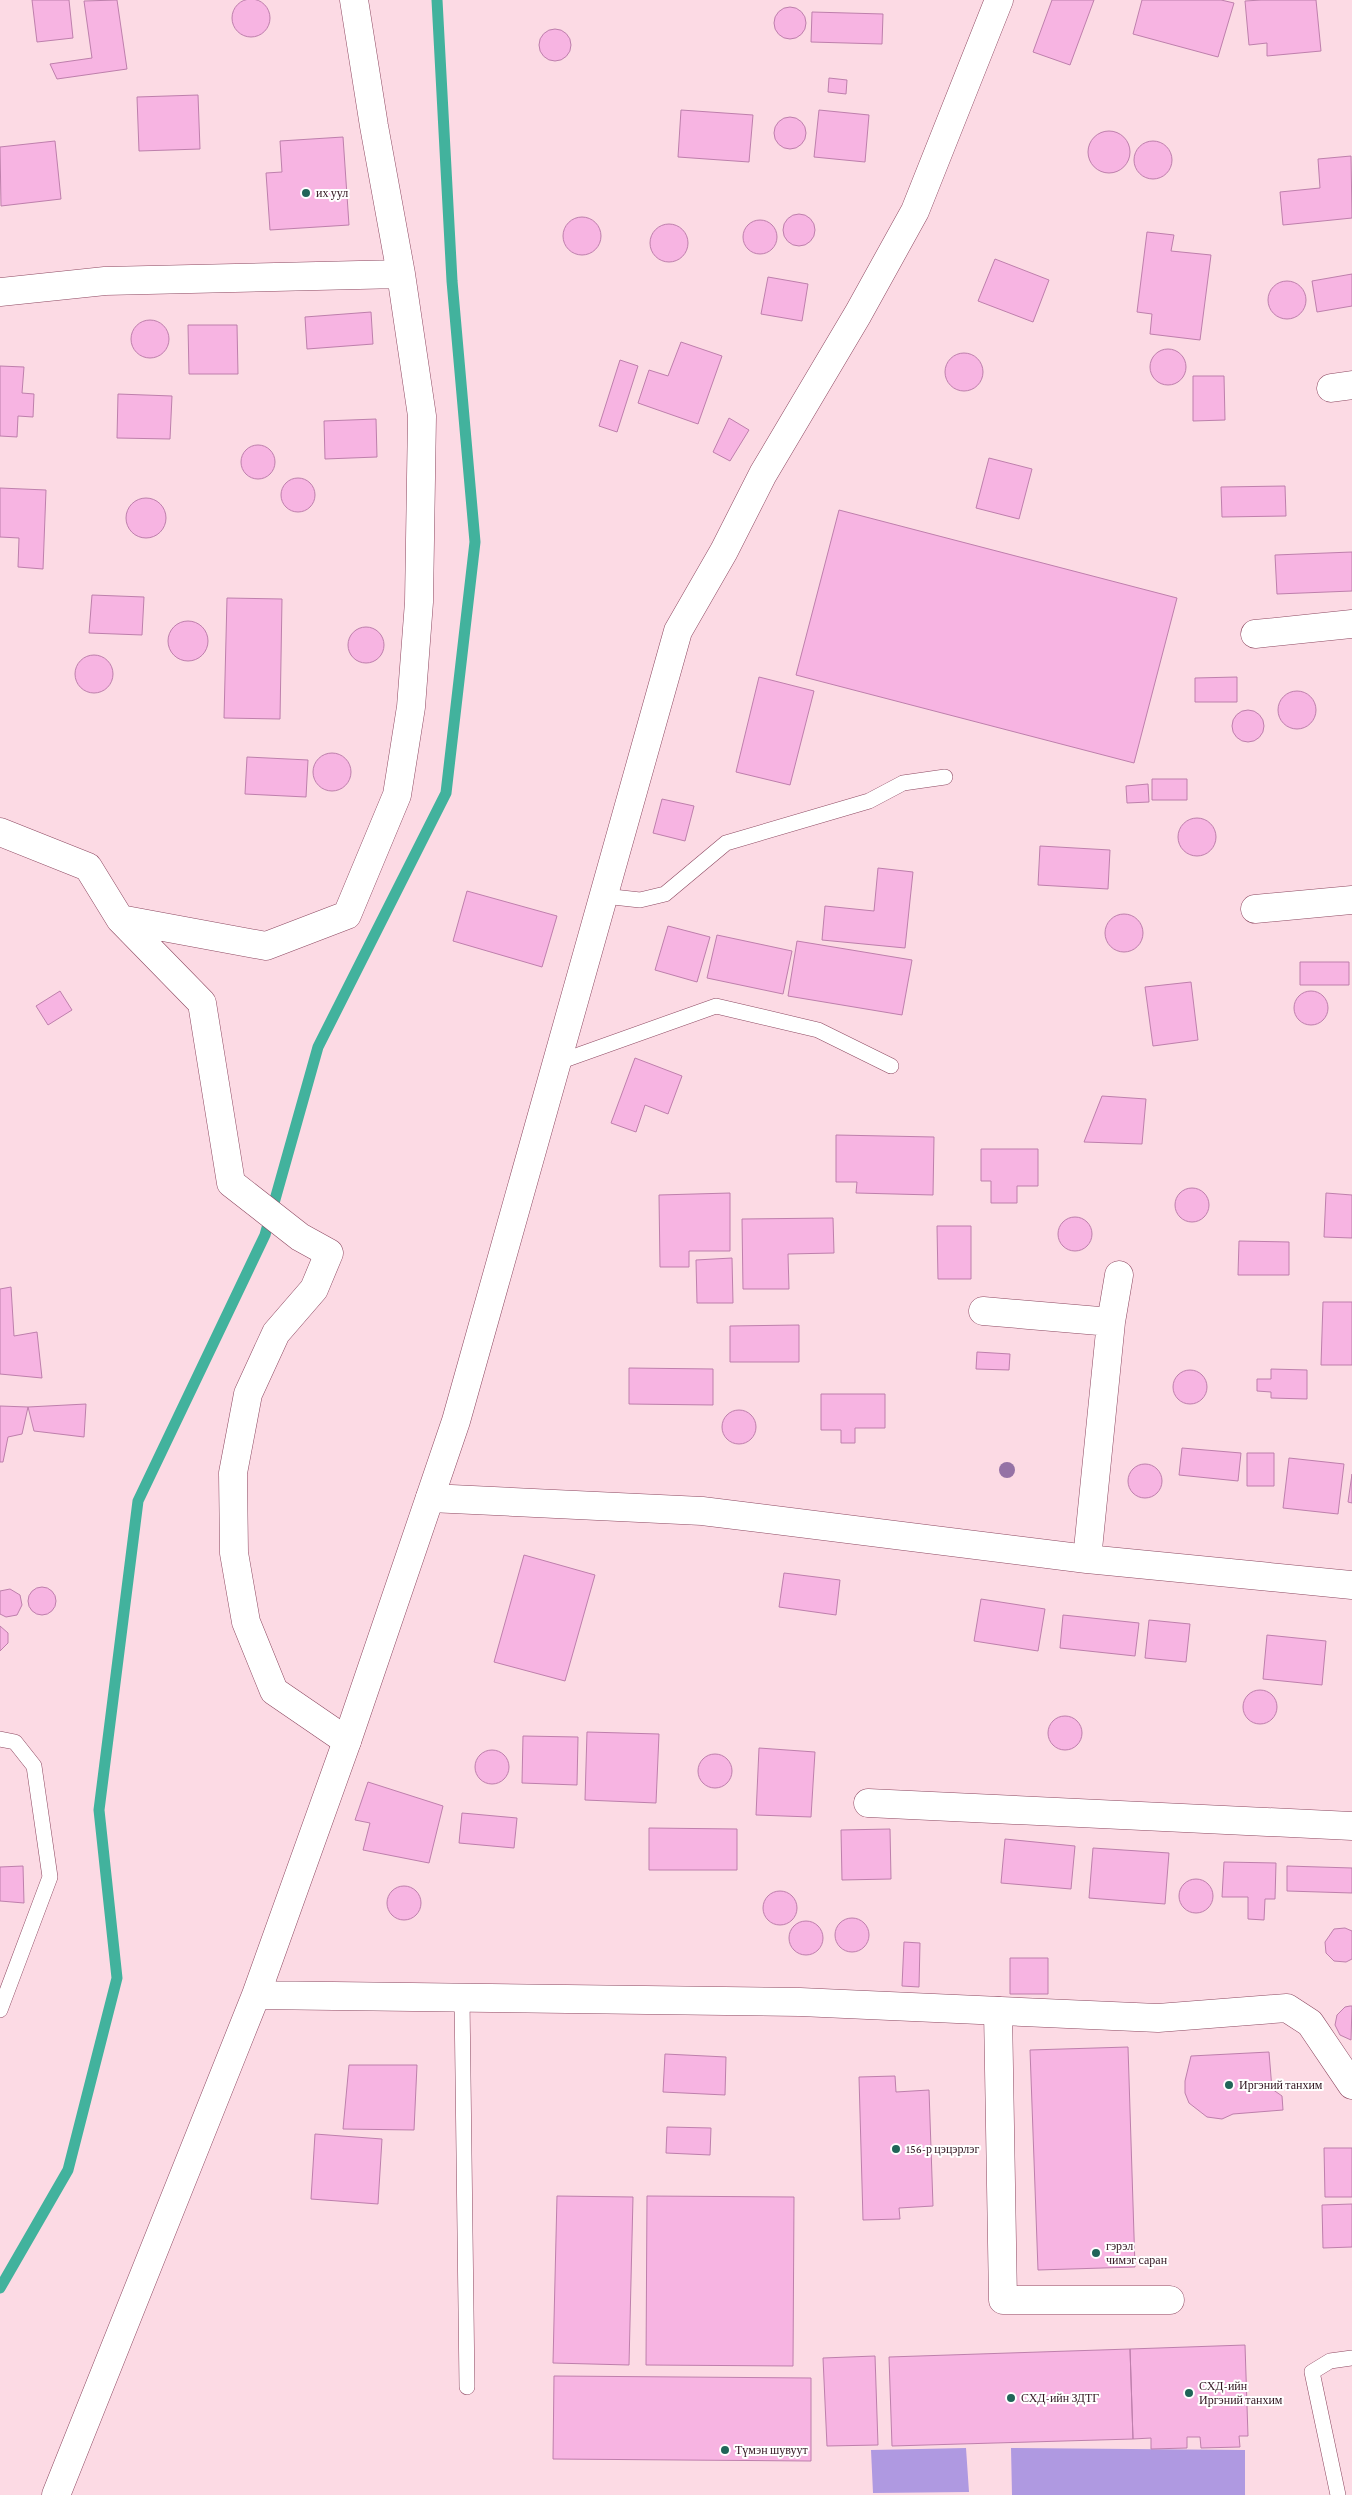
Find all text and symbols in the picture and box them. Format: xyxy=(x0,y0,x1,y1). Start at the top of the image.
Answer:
place label: их уул xyxy=(316,186,348,200)
marker: их уул xyxy=(300,187,312,199)
place label: Иргэний танхим xyxy=(1239,2078,1323,2092)
marker: Иргэний танхим xyxy=(1223,2079,1235,2091)
place label: 156-р цэцэрлэг xyxy=(906,2142,979,2156)
marker: 156-р цэцэрлэг xyxy=(890,2143,902,2155)
place label: гэрэл чимэг саран xyxy=(1106,2239,1168,2267)
marker: гэрэл чимэг саран xyxy=(1090,2247,1102,2259)
place label: СХД-ийн Иргэний танхим xyxy=(1199,2379,1283,2407)
marker: СХД-ийн Иргэний танхим xyxy=(1183,2387,1195,2399)
place label: СХД-ийн ЗДТГ xyxy=(1021,2391,1099,2405)
marker: СХД-ийн ЗДТГ xyxy=(1005,2392,1017,2404)
place label: Түмэн шувуут xyxy=(735,2443,808,2457)
marker: Түмэн шувуут xyxy=(719,2444,731,2456)

